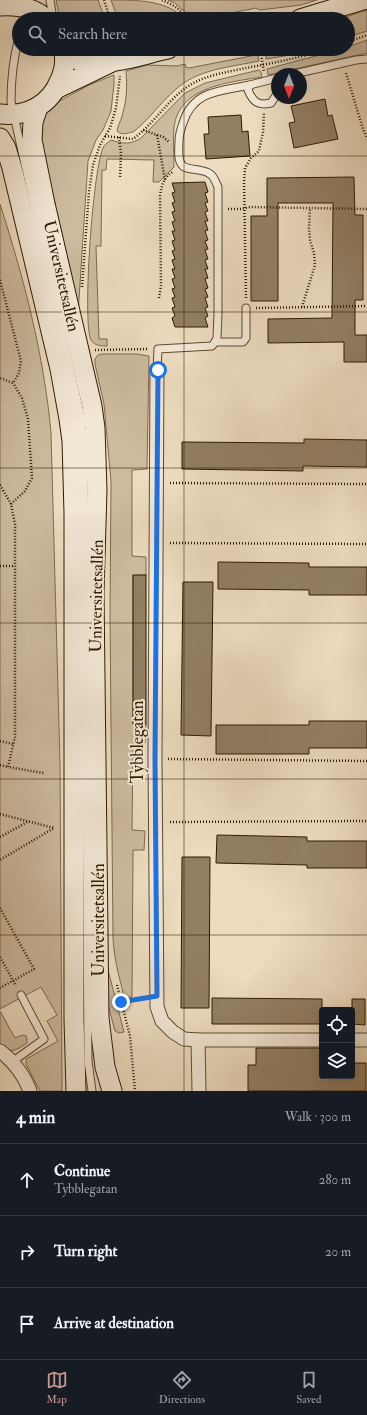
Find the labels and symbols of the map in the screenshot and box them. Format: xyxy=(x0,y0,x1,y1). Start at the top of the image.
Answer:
north arrow xyxy=(271,68,307,104)
street label: Universitetsallén xyxy=(39,219,85,334)
route start xyxy=(149,361,167,379)
street label: Universitetsallén xyxy=(85,539,108,653)
street label: Tybblegatan xyxy=(127,700,149,784)
street label: Universitetsallén xyxy=(88,863,109,977)
route end xyxy=(112,993,130,1011)

